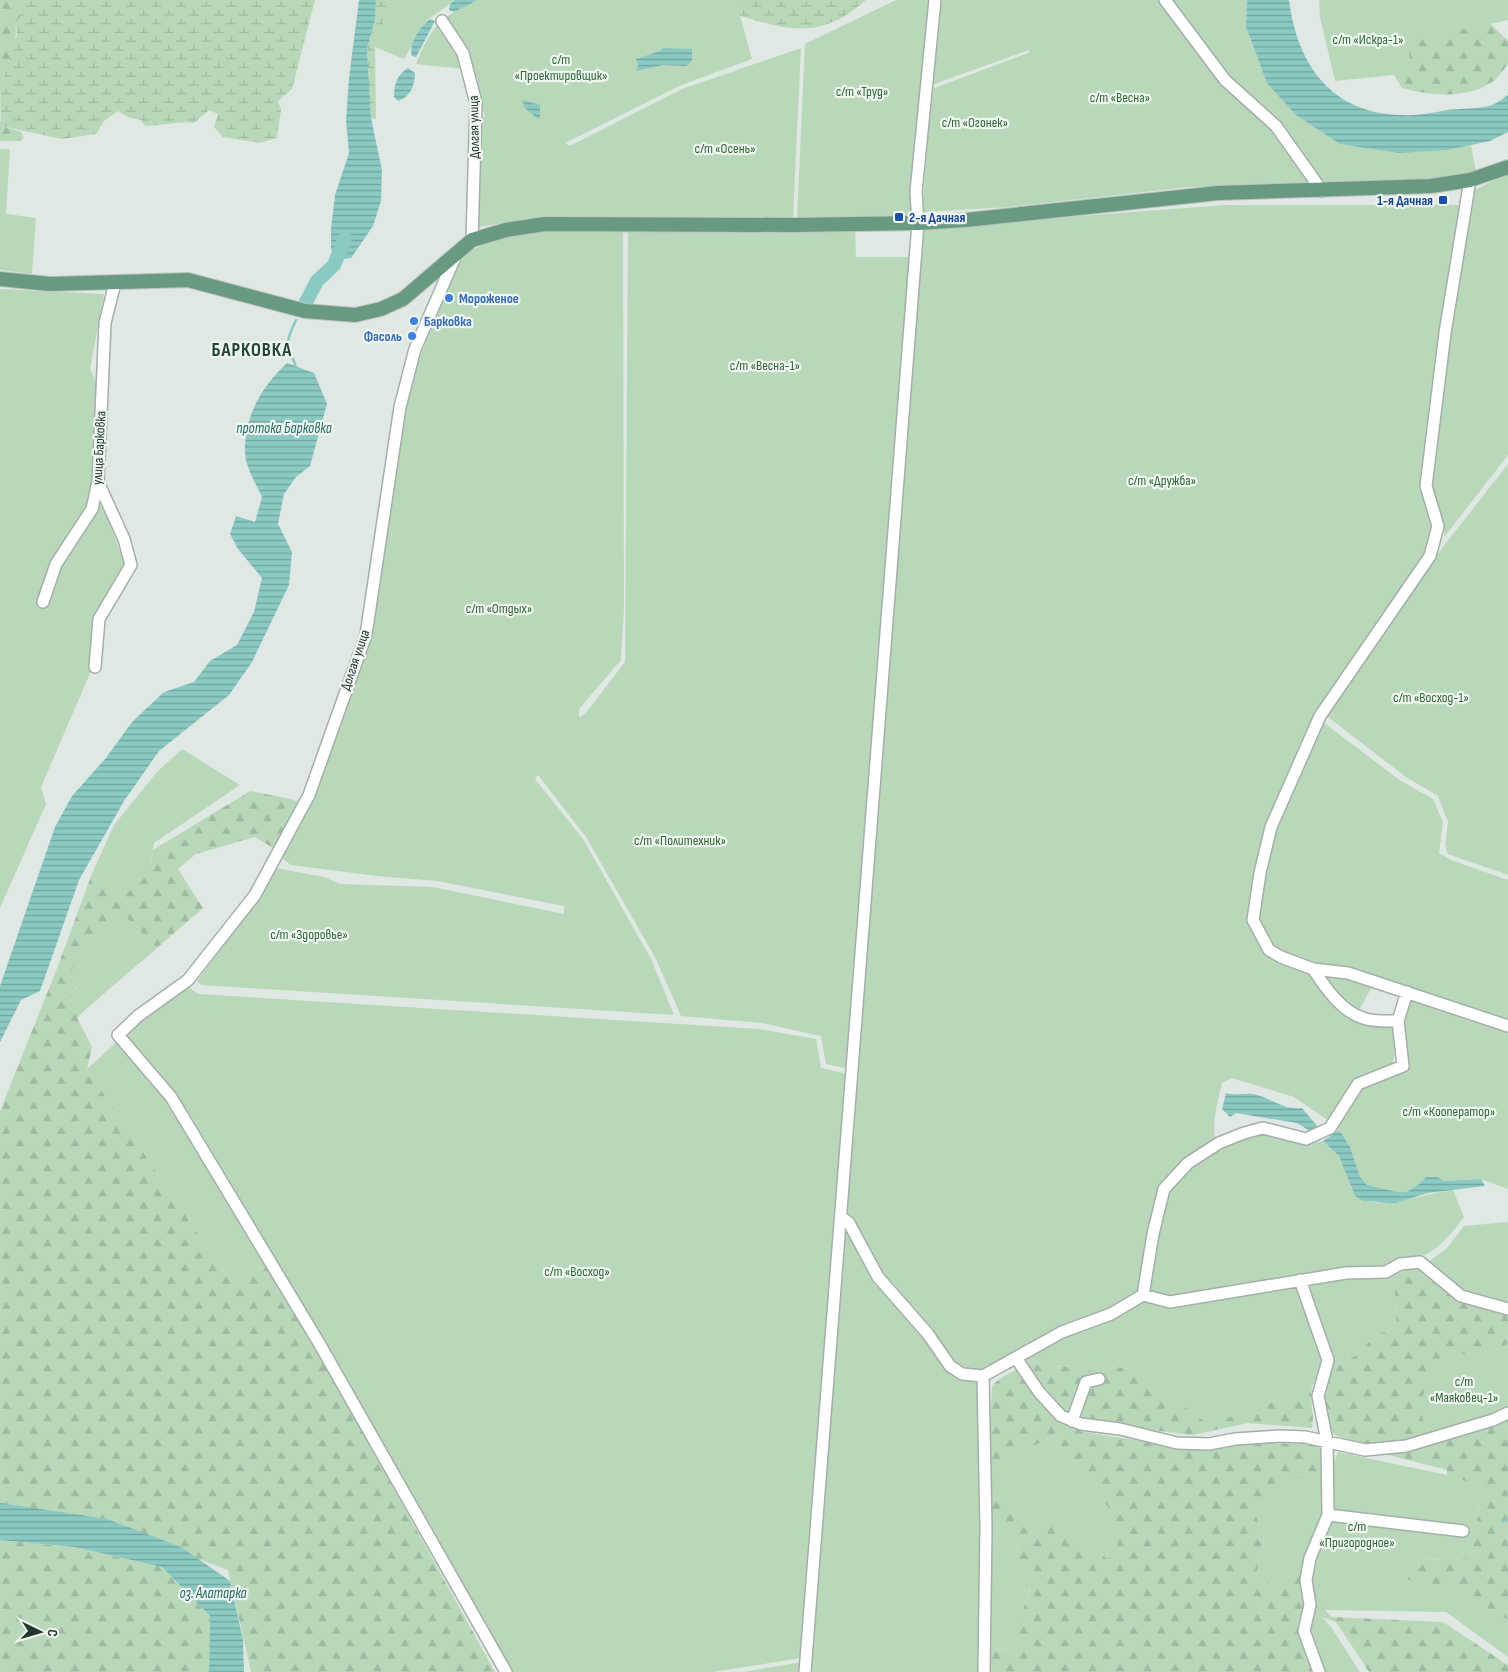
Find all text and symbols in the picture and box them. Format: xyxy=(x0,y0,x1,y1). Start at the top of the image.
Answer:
park label: с/т «Искра-1» xyxy=(1333,31,1403,48)
park label: с/т «Проектировщик» xyxy=(514,51,608,84)
park label: с/т «Труд» xyxy=(836,83,888,100)
park label: с/т «Весна» xyxy=(1090,89,1150,106)
street label: Долгая улица xyxy=(465,95,483,159)
park label: с/т «Огонек» xyxy=(942,114,1008,131)
park label: с/т «Осень» xyxy=(695,140,755,157)
place label: 1-я Дачная xyxy=(1377,192,1433,209)
marker: 1-я Дачная xyxy=(1437,194,1449,206)
place label: 2-я Дачная xyxy=(909,209,966,226)
marker: 2-я Дачная xyxy=(893,211,905,223)
place label: Мороженое xyxy=(459,290,519,307)
marker: Мороженое xyxy=(443,292,455,304)
place label: Барковка xyxy=(424,313,472,330)
marker: Барковка xyxy=(408,315,420,327)
place label: Фасоль xyxy=(364,328,402,345)
marker: Фасоль xyxy=(406,330,418,342)
district label: БАРКОВКА xyxy=(212,339,292,362)
park label: с/т «Весна-1» xyxy=(730,357,800,374)
street label: улица Барковка xyxy=(89,411,109,485)
water label: протока Барковка xyxy=(236,419,332,438)
park label: с/т «Дружба» xyxy=(1128,472,1196,489)
park label: с/т «Отдых» xyxy=(466,600,532,617)
street label: Долгая улица xyxy=(337,627,373,693)
park label: с/т «Восход-1» xyxy=(1393,689,1469,706)
park label: с/т «Политехник» xyxy=(634,832,726,849)
park label: с/т «Здоровье» xyxy=(270,926,348,943)
park label: с/т «Кооператор» xyxy=(1403,1103,1495,1120)
park label: с/т «Восход» xyxy=(544,1263,610,1280)
park label: с/т «Маяковец-1» xyxy=(1430,1373,1498,1406)
park label: с/т «Пригородное» xyxy=(1319,1518,1395,1551)
water label: оз. Алатарка xyxy=(179,1584,247,1603)
north arrow xyxy=(15,1607,65,1657)
text: С xyxy=(44,1629,61,1637)

